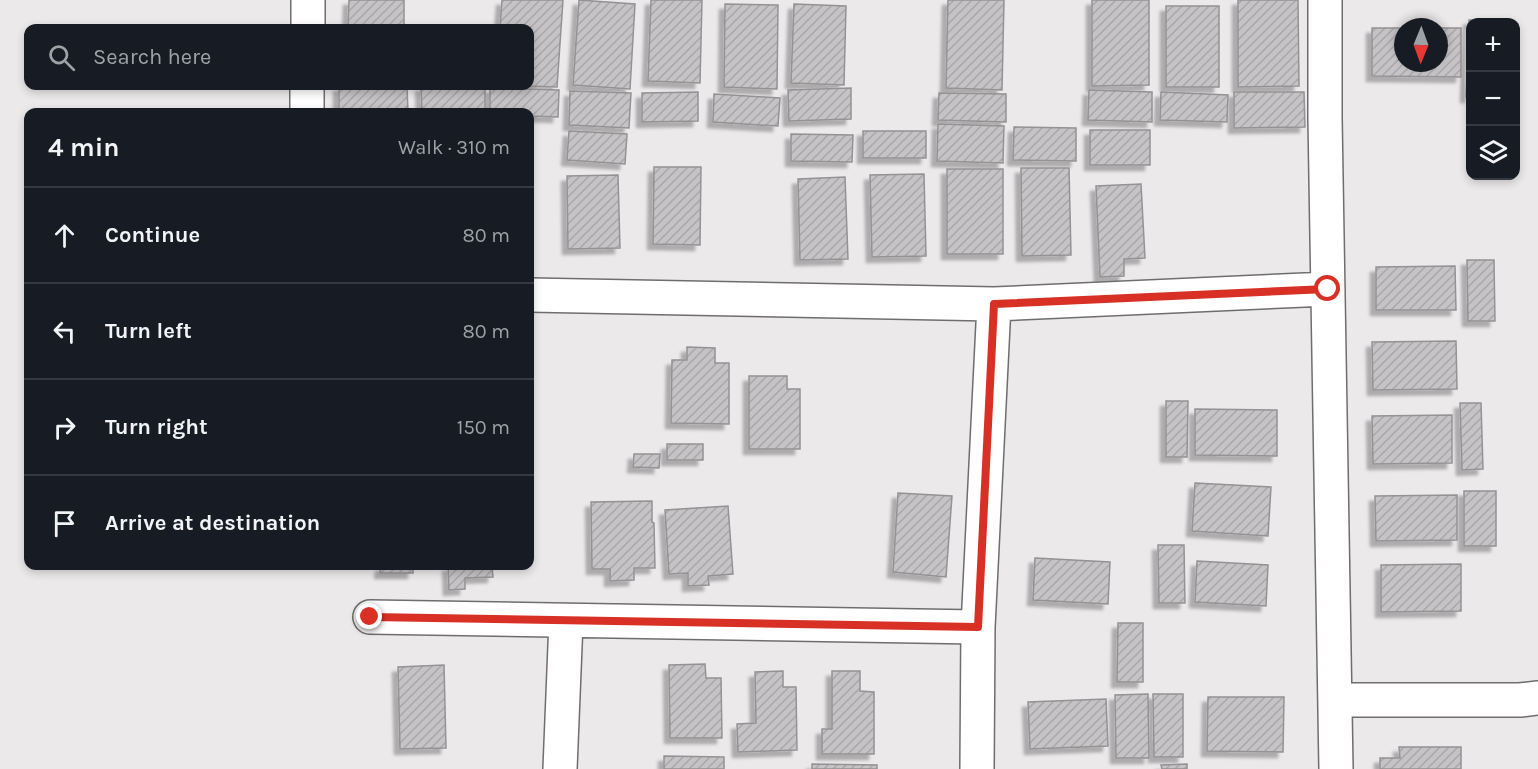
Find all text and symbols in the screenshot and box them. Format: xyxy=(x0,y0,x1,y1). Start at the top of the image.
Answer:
north arrow xyxy=(1394,18,1448,72)
map controls xyxy=(1466,18,1520,180)
button: + xyxy=(1466,18,1520,72)
search box xyxy=(24,24,534,90)
icon: search xyxy=(45,41,78,74)
text: Search here xyxy=(93,44,211,70)
button: − xyxy=(1466,72,1520,126)
button: layers xyxy=(1466,126,1520,180)
text: 4 min xyxy=(48,132,119,163)
text: Walk · 310 m xyxy=(398,136,510,159)
icon: ahead xyxy=(48,219,81,252)
text: Continue xyxy=(105,222,200,248)
text: 80 m xyxy=(462,224,510,247)
route start xyxy=(1314,275,1340,301)
icon: left xyxy=(48,315,81,348)
text: Turn left xyxy=(105,318,192,344)
text: 80 m xyxy=(462,320,510,343)
icon: right xyxy=(48,411,81,444)
text: Turn right xyxy=(105,414,208,440)
text: 150 m xyxy=(457,416,510,439)
icon: arrive xyxy=(48,507,81,540)
text: Arrive at destination xyxy=(105,510,320,536)
route end xyxy=(356,603,382,629)

